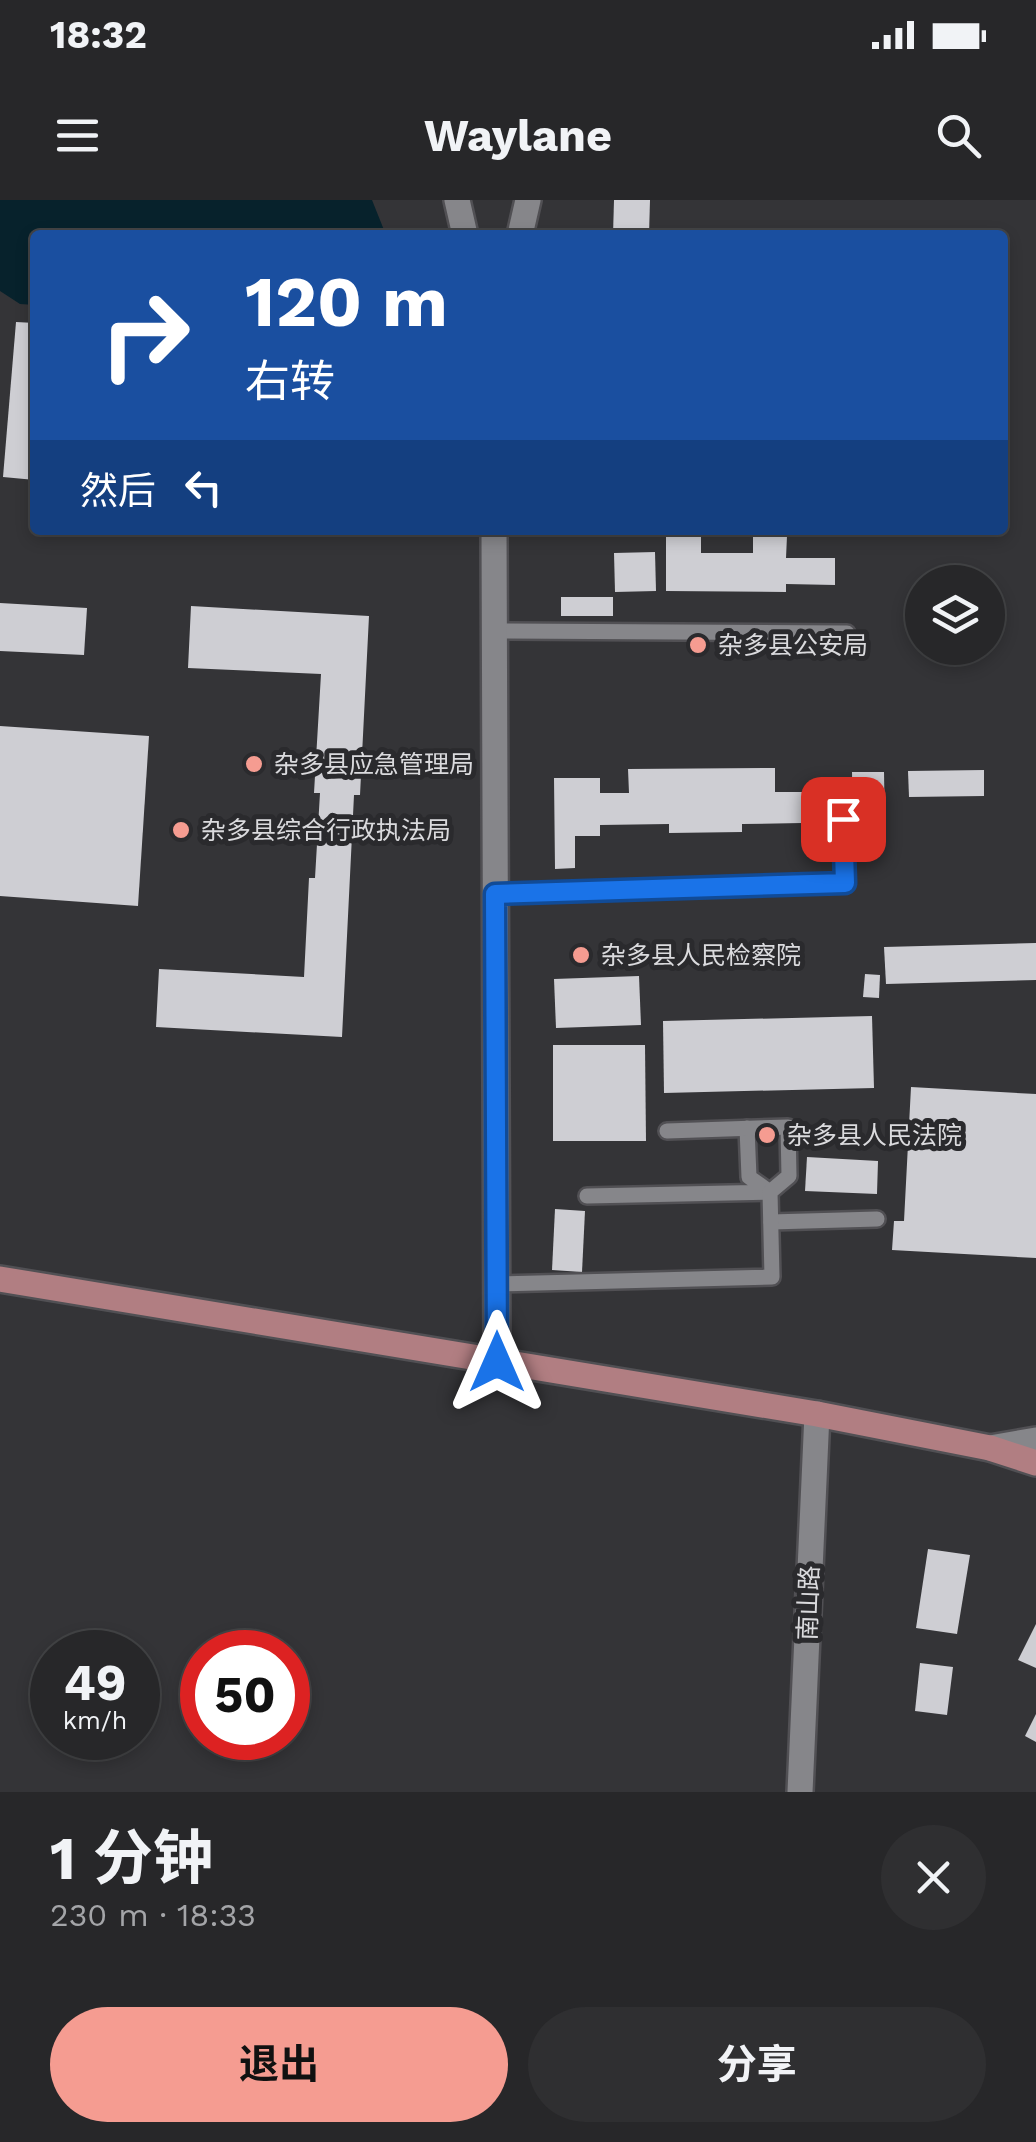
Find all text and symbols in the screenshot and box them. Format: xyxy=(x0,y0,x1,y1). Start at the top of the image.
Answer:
text: 18:32 xyxy=(50,13,147,57)
icon: menu xyxy=(50,108,105,163)
icon: search xyxy=(931,108,986,163)
text: Waylane xyxy=(424,109,612,162)
text: 120 m xyxy=(245,261,448,343)
icon: right xyxy=(80,270,210,400)
text: 右转 xyxy=(245,355,335,408)
icon: left xyxy=(176,460,231,515)
text: 然后 xyxy=(80,469,156,513)
map controls xyxy=(905,565,1005,665)
button: layers xyxy=(905,565,1005,665)
place label: 杂多县公安局 xyxy=(718,631,868,660)
marker: 杂多县公安局 xyxy=(687,634,709,656)
place label: 杂多县应急管理局 xyxy=(274,750,474,779)
marker: 杂多县应急管理局 xyxy=(243,753,265,775)
pin xyxy=(801,777,886,862)
icon: arrive xyxy=(816,792,871,847)
place label: 杂多县综合行政执法局 xyxy=(201,816,451,845)
marker: 杂多县综合行政执法局 xyxy=(170,819,192,841)
place label: 杂多县人民检察院 xyxy=(601,941,801,970)
marker: 杂多县人民检察院 xyxy=(570,944,592,966)
place label: 杂多县人民法院 xyxy=(787,1121,962,1150)
marker: 杂多县人民法院 xyxy=(756,1124,778,1146)
position arrow xyxy=(445,1310,549,1414)
street label: 南山路 xyxy=(793,1565,824,1641)
speed limit sign: 50 xyxy=(180,1630,310,1760)
text: 49 xyxy=(63,1653,127,1712)
text: km/h xyxy=(63,1706,127,1735)
text: 1 分钟 xyxy=(50,1823,213,1894)
button: close xyxy=(881,1825,986,1930)
text: 230 m · 18:33 xyxy=(50,1896,256,1934)
button: 退出 xyxy=(50,2007,508,2122)
button: 分享 xyxy=(528,2007,986,2122)

